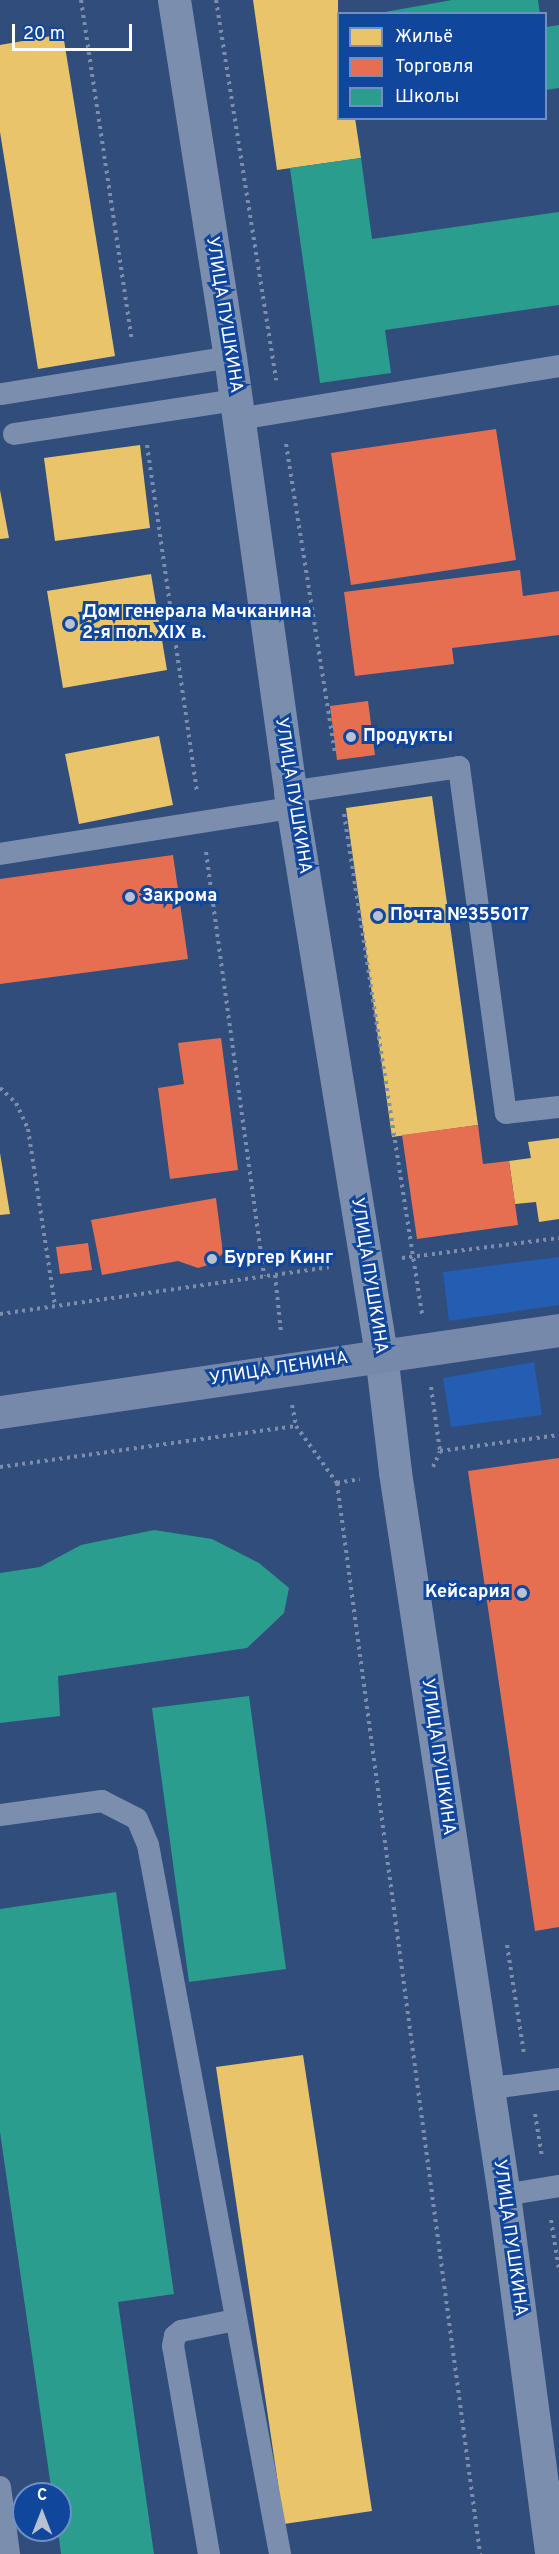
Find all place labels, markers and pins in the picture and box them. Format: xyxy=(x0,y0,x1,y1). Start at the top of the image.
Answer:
place label: Дом генерала Мачканина 2-я пол. XIX в. xyxy=(82,603,311,646)
marker: Дом генерала Мачканина 2-я пол. XIX в. xyxy=(63,617,77,631)
place label: Продукты xyxy=(363,726,453,748)
marker: Продукты xyxy=(344,730,358,744)
place label: Закрома xyxy=(142,886,217,908)
marker: Закрома xyxy=(123,890,137,904)
place label: Почта №355017 xyxy=(390,905,529,927)
marker: Почта №355017 xyxy=(371,909,385,923)
place label: Бургер Кинг xyxy=(224,1248,333,1270)
marker: Бургер Кинг xyxy=(205,1252,219,1266)
place label: Кейсария xyxy=(425,1582,510,1604)
marker: Кейсария xyxy=(515,1586,529,1600)

